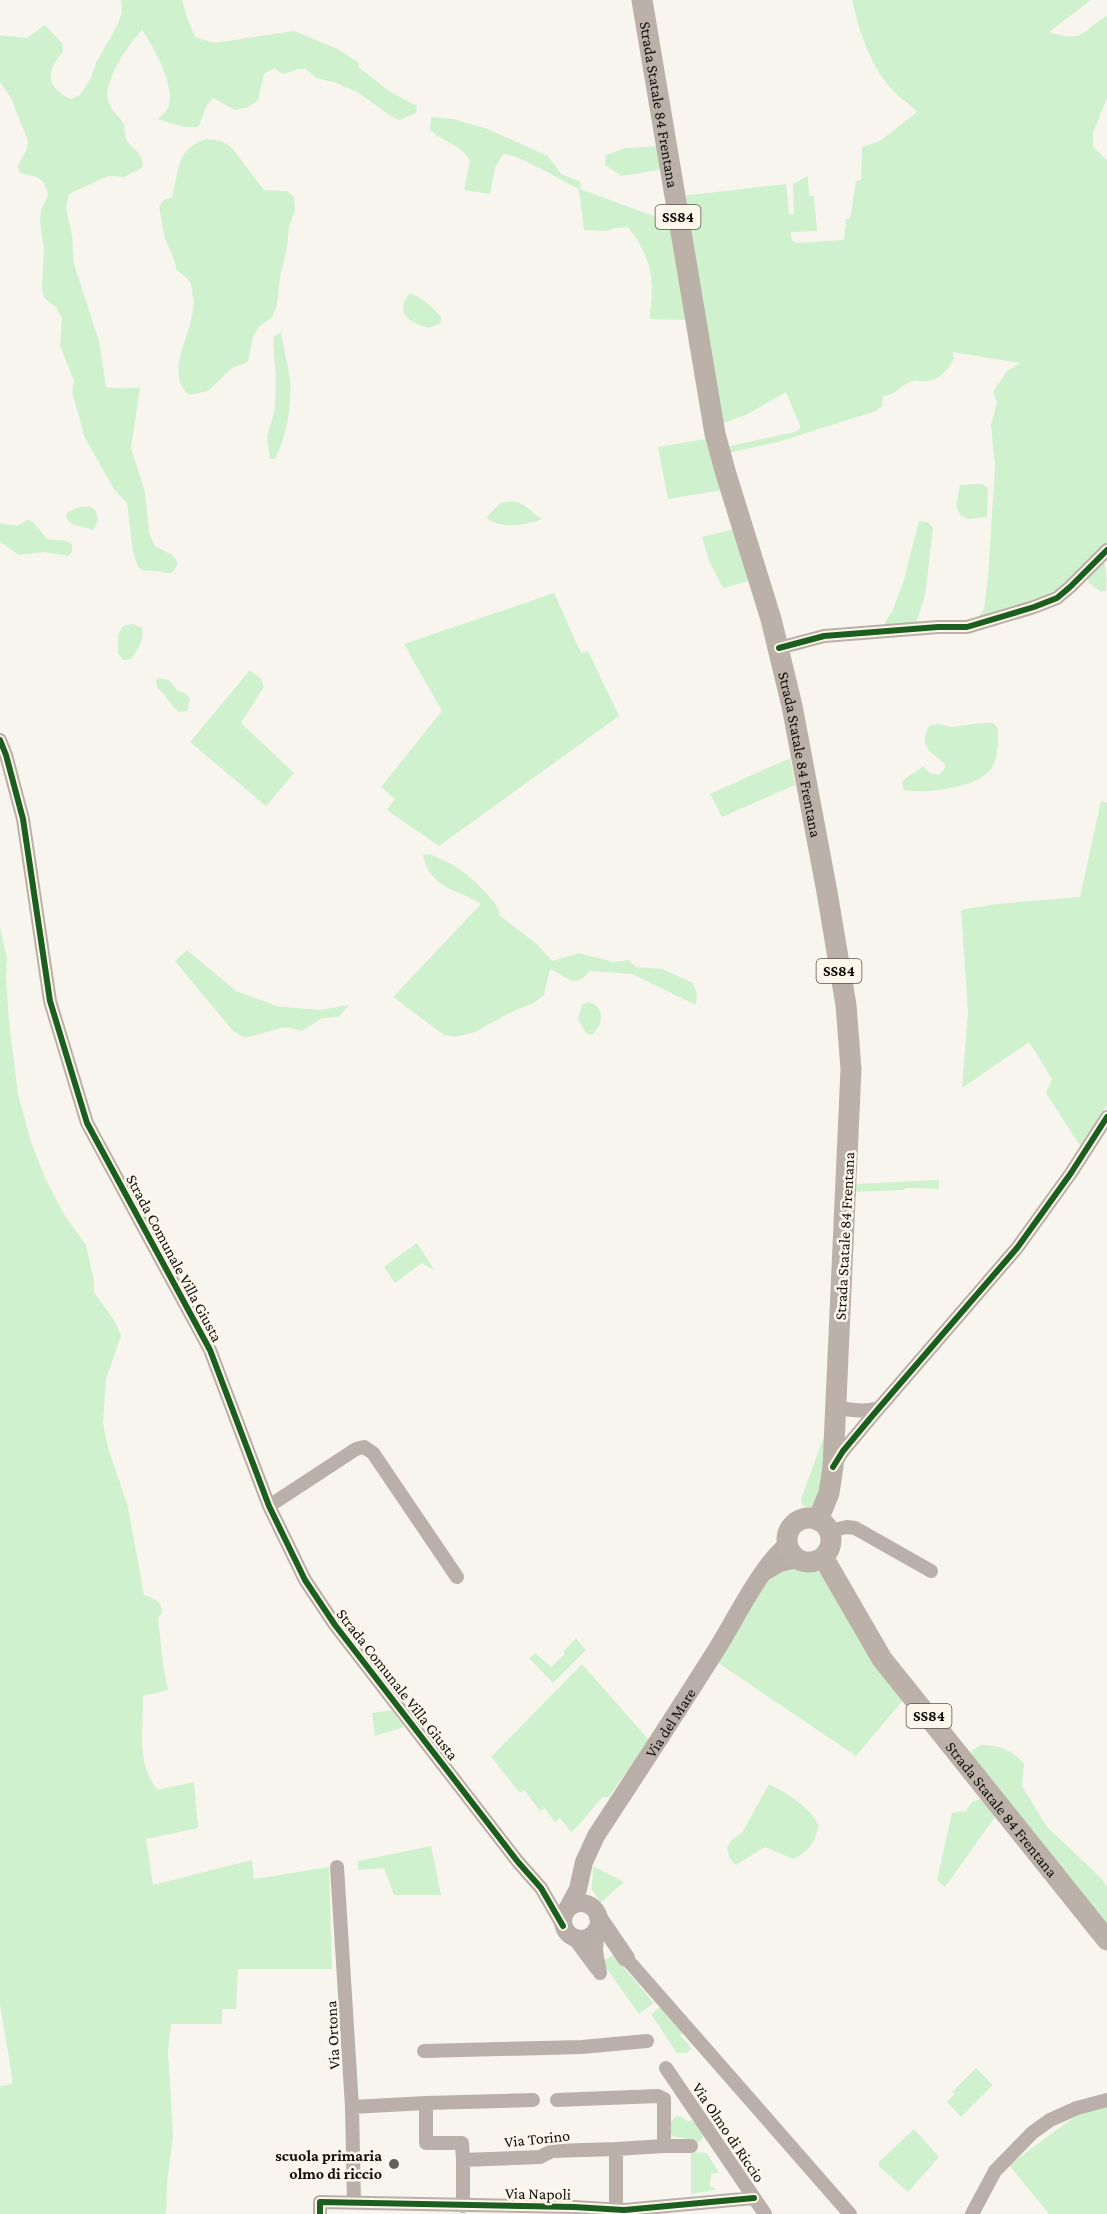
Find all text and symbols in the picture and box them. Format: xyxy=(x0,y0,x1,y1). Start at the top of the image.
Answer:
street label: Strada Statale 84 Frentana xyxy=(637,20,682,190)
road number: SS84 xyxy=(656,205,700,229)
street label: Strada Statale 84 Frentana xyxy=(775,670,825,839)
road number: SS84 xyxy=(816,959,862,983)
street label: Strada Statale 84 Frentana xyxy=(832,1151,857,1321)
street label: Strada Comunale Villa Giusta xyxy=(123,1172,226,1345)
street label: Strada Comunale Villa Giusta xyxy=(333,1605,462,1764)
street label: Via del Mare xyxy=(642,1685,699,1761)
road number: SS84 xyxy=(906,1704,952,1728)
street label: Strada Statale 84 Frentana xyxy=(942,1738,1061,1881)
street label: Via Ortona xyxy=(322,1999,343,2070)
street label: Via Olmo di Riccio xyxy=(689,2079,768,2185)
street label: Via Torino xyxy=(503,2127,571,2150)
place label: scuola primaria olmo di riccio xyxy=(275,2147,382,2182)
marker: scuola primaria olmo di riccio xyxy=(387,2157,401,2171)
street label: Via Napoli xyxy=(505,2184,571,2204)

